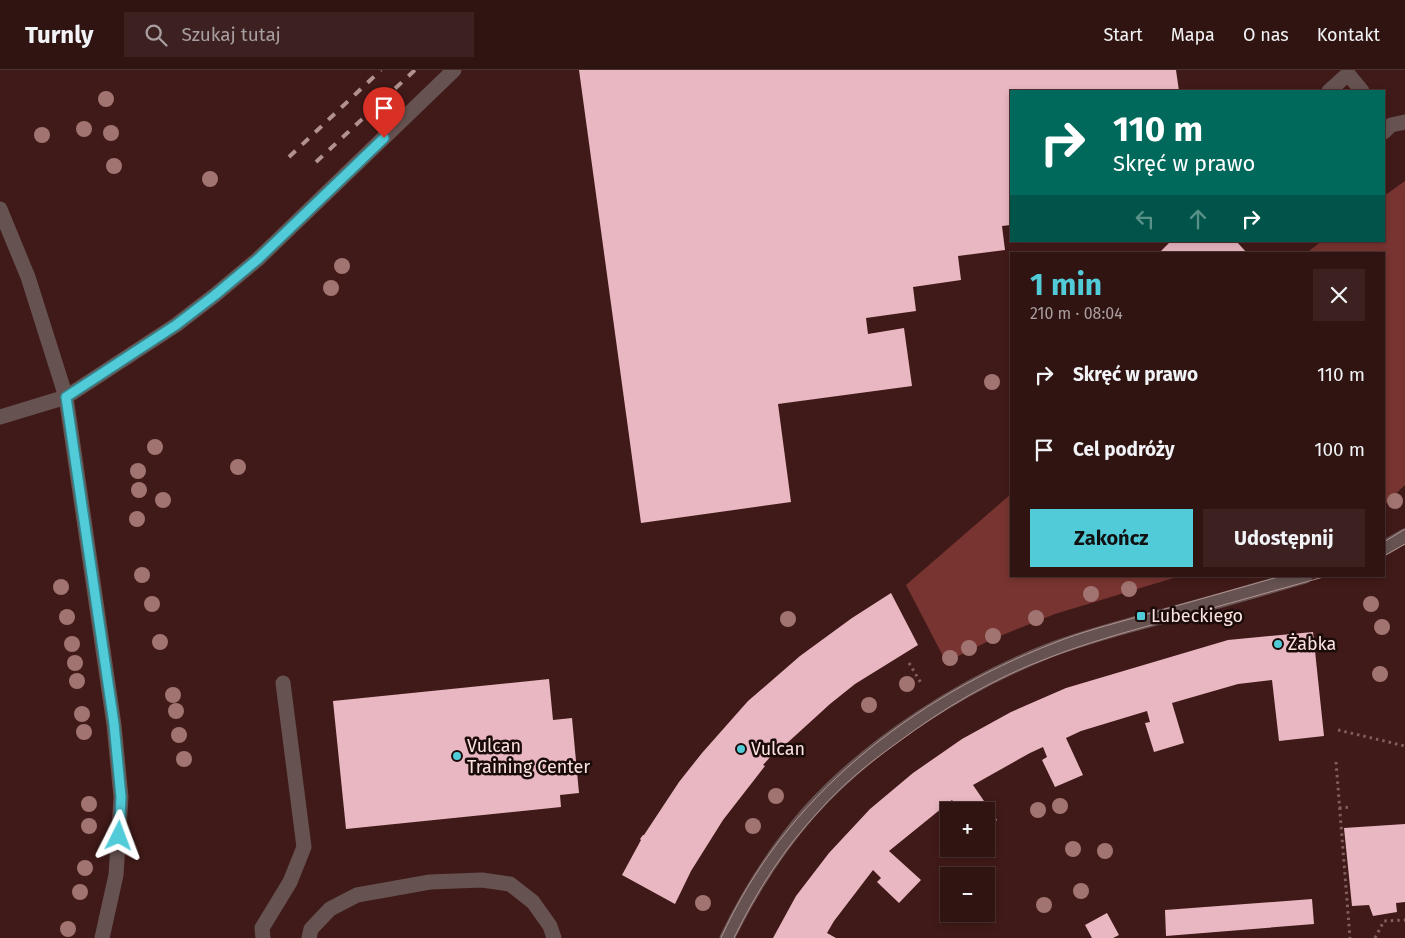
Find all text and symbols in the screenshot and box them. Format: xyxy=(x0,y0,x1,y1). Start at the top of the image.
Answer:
search box xyxy=(124,12,474,57)
text: Turnly xyxy=(25,21,94,49)
icon: search xyxy=(142,21,170,49)
text: Szukaj tutaj xyxy=(182,23,281,46)
text: Start xyxy=(1103,24,1143,46)
text: Mapa xyxy=(1171,24,1215,46)
text: O nas xyxy=(1243,24,1289,46)
text: Kontakt xyxy=(1317,24,1380,46)
pin xyxy=(363,87,405,138)
icon: arrive xyxy=(370,94,398,122)
text: 110 m xyxy=(1113,108,1203,150)
icon: right xyxy=(1030,110,1095,175)
text: Skręć w prawo xyxy=(1113,150,1255,177)
icon: left xyxy=(1131,205,1159,233)
icon: ahead xyxy=(1184,205,1212,233)
icon: right xyxy=(1237,205,1265,233)
text: 1 min xyxy=(1030,267,1102,303)
button: close xyxy=(1313,269,1365,321)
text: 210 m · 08:04 xyxy=(1030,304,1123,323)
icon: right xyxy=(1030,361,1058,389)
text: Skręć w prawo xyxy=(1073,363,1198,386)
text: 110 m xyxy=(1317,363,1365,386)
icon: arrive xyxy=(1030,436,1058,464)
text: Cel podróży xyxy=(1073,438,1175,461)
text: 100 m xyxy=(1314,438,1365,461)
button: Zakończ xyxy=(1030,509,1193,567)
button: Udostępnij xyxy=(1203,509,1365,567)
place label: Lubeckiego xyxy=(1151,605,1243,627)
marker: Lubeckiego xyxy=(1135,610,1147,622)
place label: Żabka xyxy=(1288,633,1336,655)
marker: Żabka xyxy=(1272,638,1284,650)
place label: Vulcan Training Center xyxy=(467,735,590,778)
place label: Vulcan xyxy=(751,738,805,760)
marker: Vulcan xyxy=(735,743,747,755)
marker: Vulcan Training Center xyxy=(451,750,463,762)
map controls xyxy=(940,802,995,922)
button: + xyxy=(940,802,995,857)
position arrow xyxy=(92,809,144,861)
button: − xyxy=(940,867,995,922)

